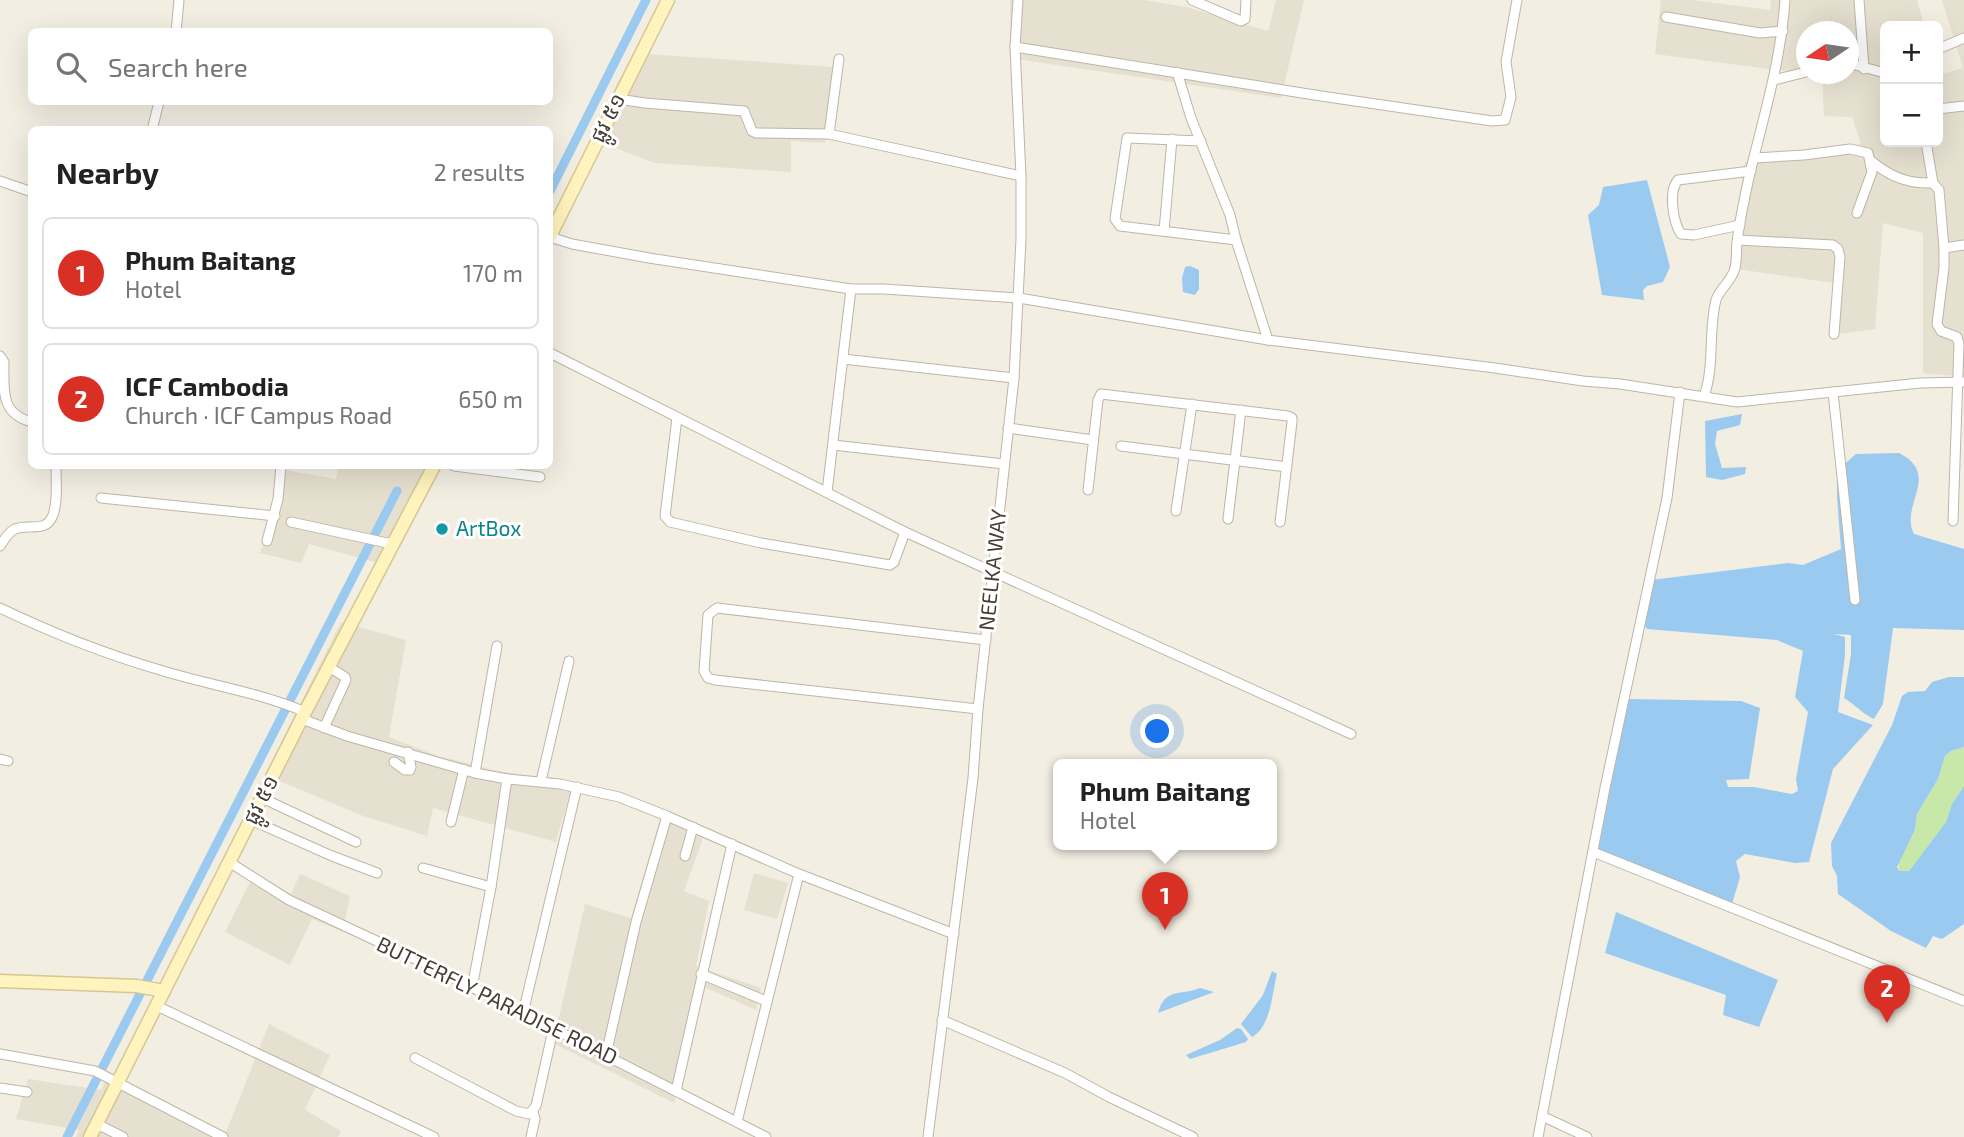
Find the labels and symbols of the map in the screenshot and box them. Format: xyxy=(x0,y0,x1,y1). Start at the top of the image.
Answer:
north arrow xyxy=(1796,21,1859,84)
street label: ផ្លូវ ៥១ xyxy=(584,89,637,150)
street label: NEELKA WAY xyxy=(973,508,1010,632)
place label: ArtBox xyxy=(456,515,521,540)
marker: ArtBox xyxy=(434,521,450,537)
your location xyxy=(1140,714,1174,748)
street label: ផ្លូវ ៥១ xyxy=(237,771,290,832)
pin: 1 xyxy=(1142,872,1188,930)
street label: BUTTERFLY PARADISE ROAD xyxy=(373,930,622,1069)
pin: 2 xyxy=(1864,965,1910,1023)

